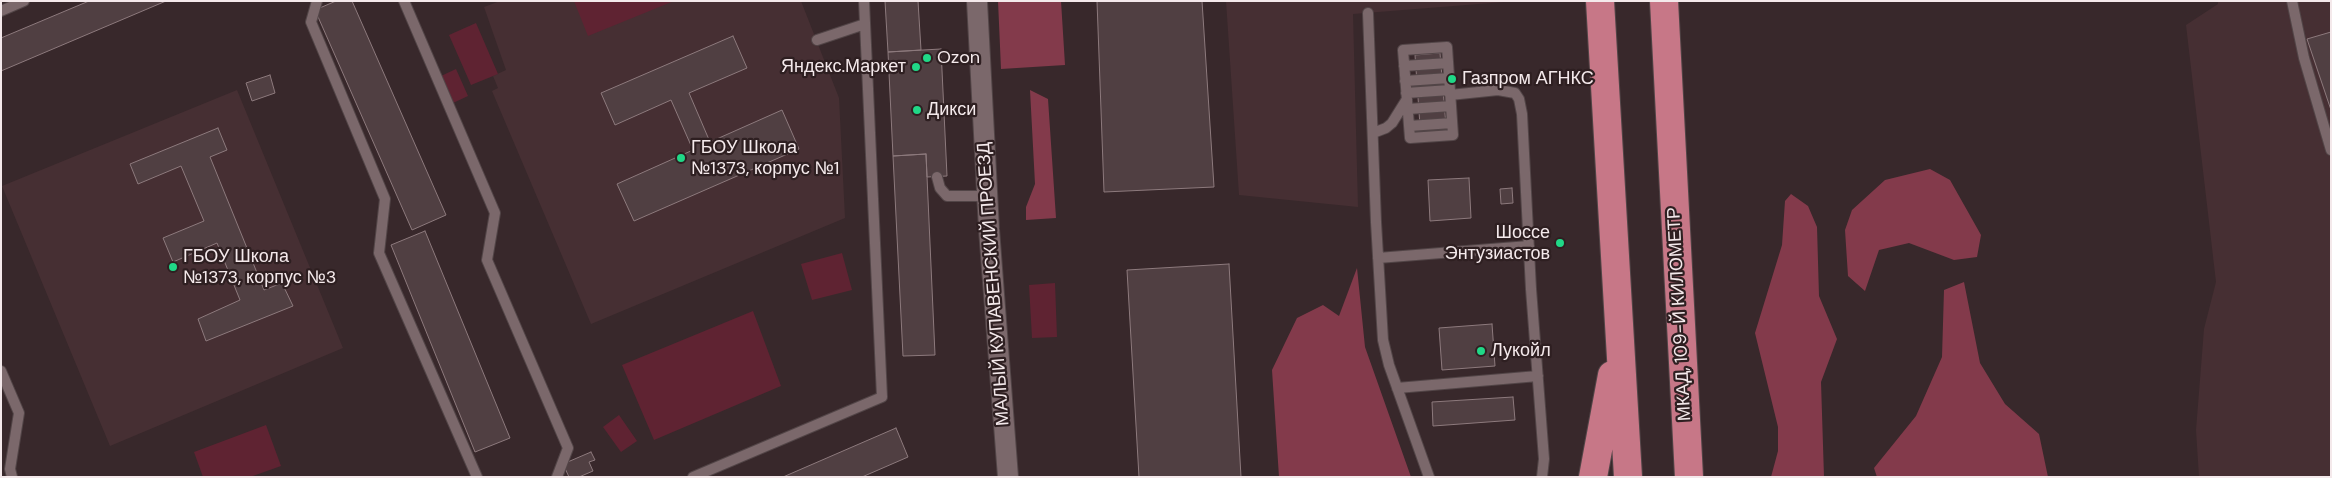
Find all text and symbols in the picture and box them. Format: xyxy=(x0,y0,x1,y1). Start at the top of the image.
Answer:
place label: Ozon xyxy=(937,47,980,69)
marker: Ozon xyxy=(921,52,933,64)
place label: Яндекс.Маркет xyxy=(781,56,906,78)
marker: Яндекс.Маркет xyxy=(910,61,922,73)
place label: Газпром АГНКС xyxy=(1462,68,1594,90)
marker: Газпром АГНКС xyxy=(1446,73,1458,85)
place label: Дикси xyxy=(927,99,976,121)
marker: Дикси xyxy=(911,104,923,116)
place label: ГБОУ Школа №1373, корпус №1 xyxy=(691,137,839,180)
street label: МАЛЫЙ КУПАВЕНСКИЙ ПРОЕЗД xyxy=(973,141,1015,427)
marker: ГБОУ Школа №1373, корпус №1 xyxy=(675,152,687,164)
street label: МКАД, 109-Й КИЛОМЕТР xyxy=(1664,206,1696,422)
place label: Шоссе Энтузиастов xyxy=(1445,222,1550,264)
marker: Шоссе Энтузиастов xyxy=(1554,237,1566,249)
place label: ГБОУ Школа №1373, корпус №3 xyxy=(183,246,336,288)
marker: ГБОУ Школа №1373, корпус №3 xyxy=(167,261,179,273)
place label: Лукойл xyxy=(1491,340,1551,362)
marker: Лукойл xyxy=(1475,345,1487,357)

